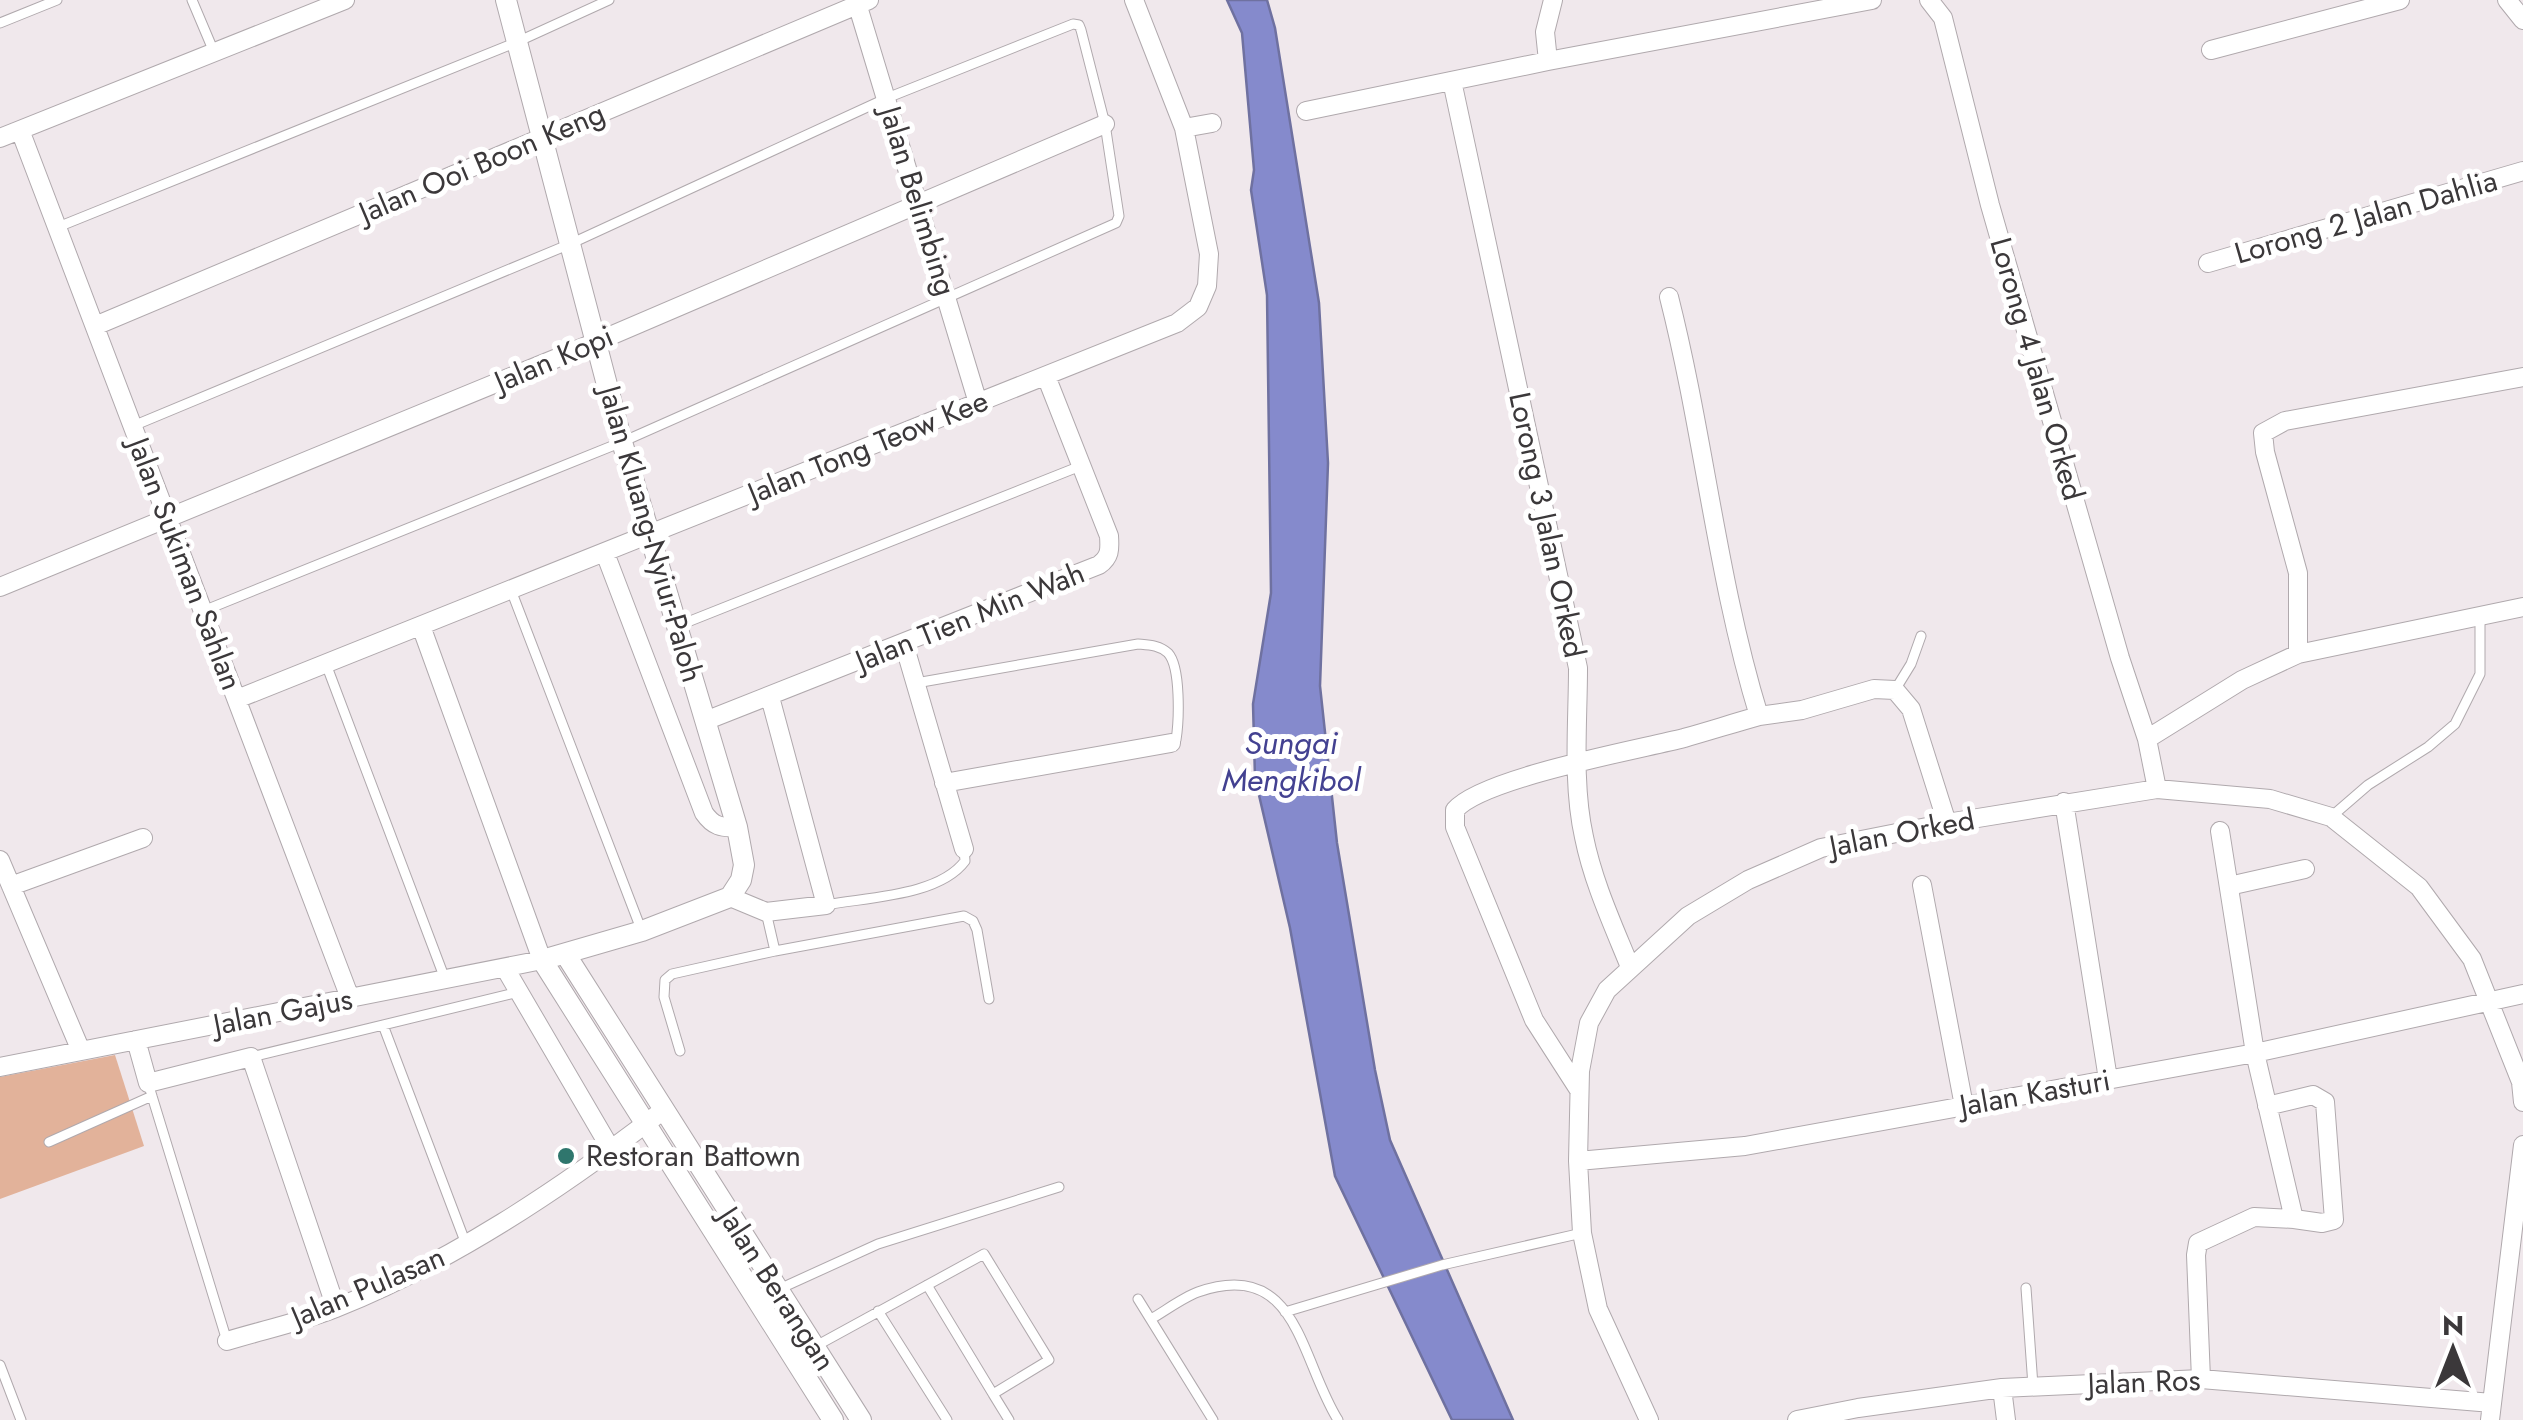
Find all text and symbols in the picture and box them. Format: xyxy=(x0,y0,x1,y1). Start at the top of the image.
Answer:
street label: Jalan Ooi Boon Keng xyxy=(349,91,611,235)
street label: Jalan Belimbing xyxy=(868,97,968,301)
street label: Lorong 2 Jalan Dahlia xyxy=(2229,158,2502,275)
street label: Lorong 4 Jalan Orked xyxy=(1979,232,2096,505)
street label: Jalan Kopi xyxy=(484,314,620,404)
street label: Jalan Kluang-Nyiur-Paloh xyxy=(587,377,714,687)
street label: Jalan Tong Teow Kee xyxy=(738,379,994,516)
street label: Lorong 3 Jalan Orked xyxy=(1498,388,1597,662)
street label: Jalan Sukiman Sahlan xyxy=(116,428,253,696)
street label: Jalan Tien Min Wah xyxy=(845,551,1091,684)
water label: Sungai Mengkibol xyxy=(1222,720,1362,803)
street label: Jalan Orked xyxy=(1822,797,1978,868)
street label: Jalan Gajus xyxy=(206,977,356,1047)
street label: Jalan Kasturi xyxy=(1952,1058,2114,1128)
place label: Restoran Battown xyxy=(586,1134,801,1177)
marker: Restoran Battown xyxy=(555,1145,577,1167)
street label: Jalan Berangan xyxy=(706,1195,847,1379)
street label: Jalan Pulasan xyxy=(281,1235,451,1340)
north arrow xyxy=(2403,1300,2503,1400)
text: N xyxy=(2442,1305,2464,1346)
street label: Jalan Ros xyxy=(2083,1358,2201,1405)

